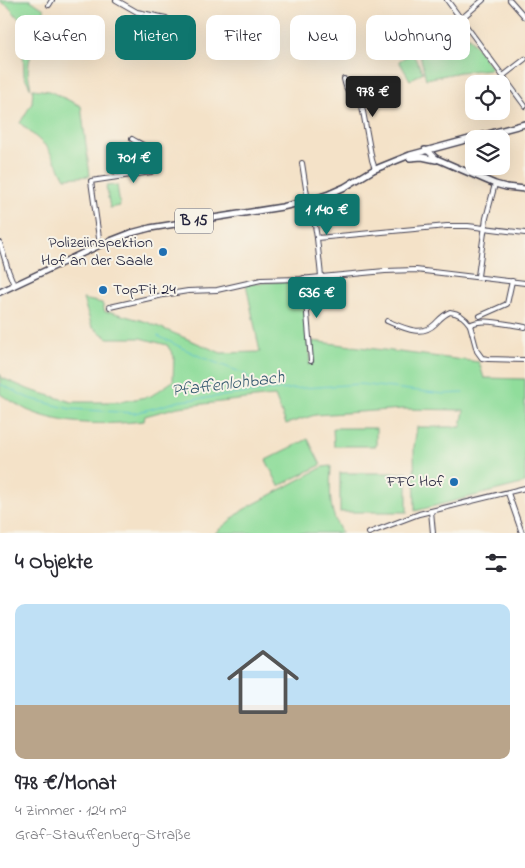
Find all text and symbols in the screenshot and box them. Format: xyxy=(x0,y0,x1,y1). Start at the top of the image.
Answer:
chip: Kaufen xyxy=(15,15,105,60)
chip: Mieten xyxy=(115,15,196,60)
chip: Filter xyxy=(206,15,280,60)
chip: Neu xyxy=(290,15,356,60)
chip: Wohnung xyxy=(366,15,470,60)
map controls xyxy=(465,75,510,175)
button: locate xyxy=(465,75,510,120)
pin: 978 € xyxy=(338,76,408,118)
text: 978 € xyxy=(357,80,389,104)
button: layers xyxy=(465,130,510,175)
pin: 701 € xyxy=(99,142,169,184)
text: 701 € xyxy=(117,146,151,170)
pin: 1 140 € xyxy=(281,194,373,236)
text: 1 140 € xyxy=(306,198,348,222)
road number: B 15 xyxy=(175,208,213,234)
place label: Polizeiinspektion Hof an der Saale xyxy=(41,231,154,273)
marker: Polizeiinspektion Hof an der Saale xyxy=(157,246,169,258)
pin: 636 € xyxy=(282,276,352,319)
place label: TopFit 24 xyxy=(113,278,176,302)
text: 636 € xyxy=(299,281,335,305)
marker: TopFit 24 xyxy=(97,284,109,296)
water label: Pfaffenlohbach xyxy=(170,365,286,405)
place label: FFC Hof xyxy=(386,470,445,494)
marker: FFC Hof xyxy=(448,476,460,488)
text: 4 Objekte xyxy=(15,548,93,578)
icon: filters xyxy=(482,549,510,577)
icon: home xyxy=(218,637,308,727)
text: 978 €/Monat xyxy=(15,769,117,799)
text: 4 Zimmer · 124 m² xyxy=(15,799,127,823)
text: Graf-Stauffenberg-Straße xyxy=(15,823,191,847)

